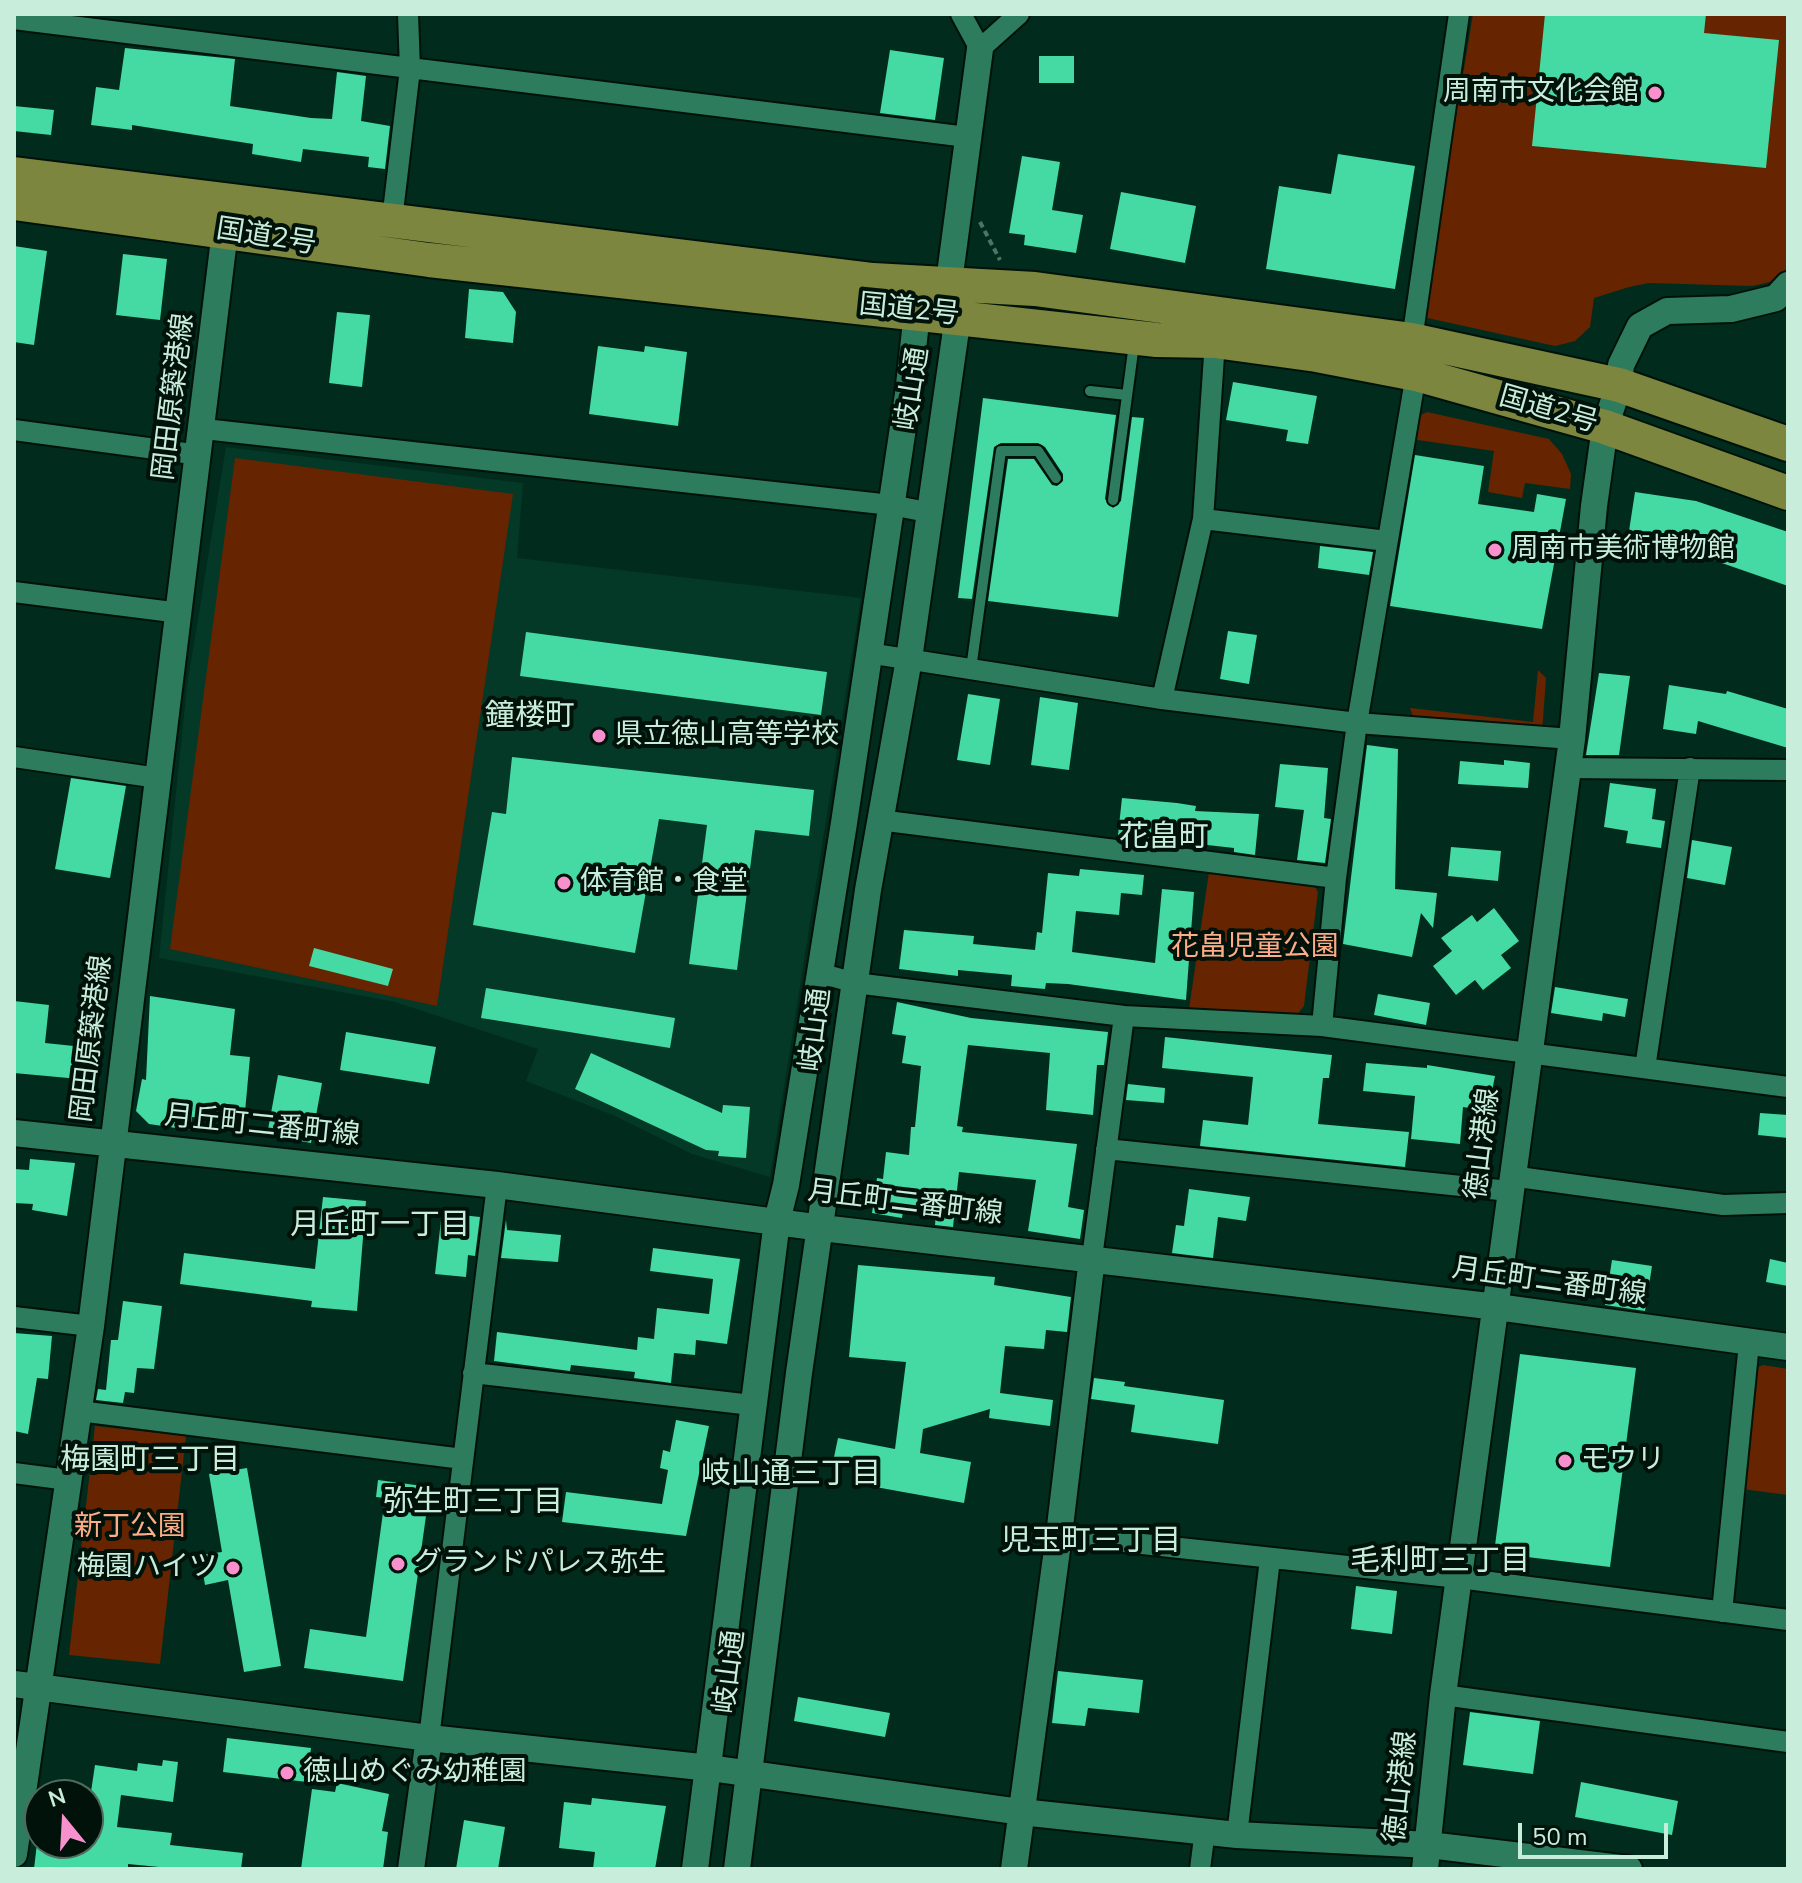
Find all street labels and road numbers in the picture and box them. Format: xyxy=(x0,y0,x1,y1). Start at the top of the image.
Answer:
street label: 国道2号 xyxy=(214,214,318,262)
street label: 国道2号 xyxy=(857,289,961,333)
street label: 岡田原築港線 xyxy=(148,312,202,482)
street label: 岐山通 xyxy=(891,345,937,433)
street label: 国道2号 xyxy=(1495,381,1601,441)
street label: 岡田原築港線 xyxy=(66,954,120,1124)
street label: 岐山通 xyxy=(795,986,839,1074)
street label: 徳山港線 xyxy=(1461,1086,1507,1202)
street label: 月丘町二番町線 xyxy=(163,1100,361,1154)
street label: 月丘町二番町線 xyxy=(806,1175,1004,1233)
street label: 月丘町二番町線 xyxy=(1450,1253,1648,1313)
street label: 岐山通 xyxy=(709,1628,753,1716)
street label: 徳山港線 xyxy=(1379,1730,1425,1844)

